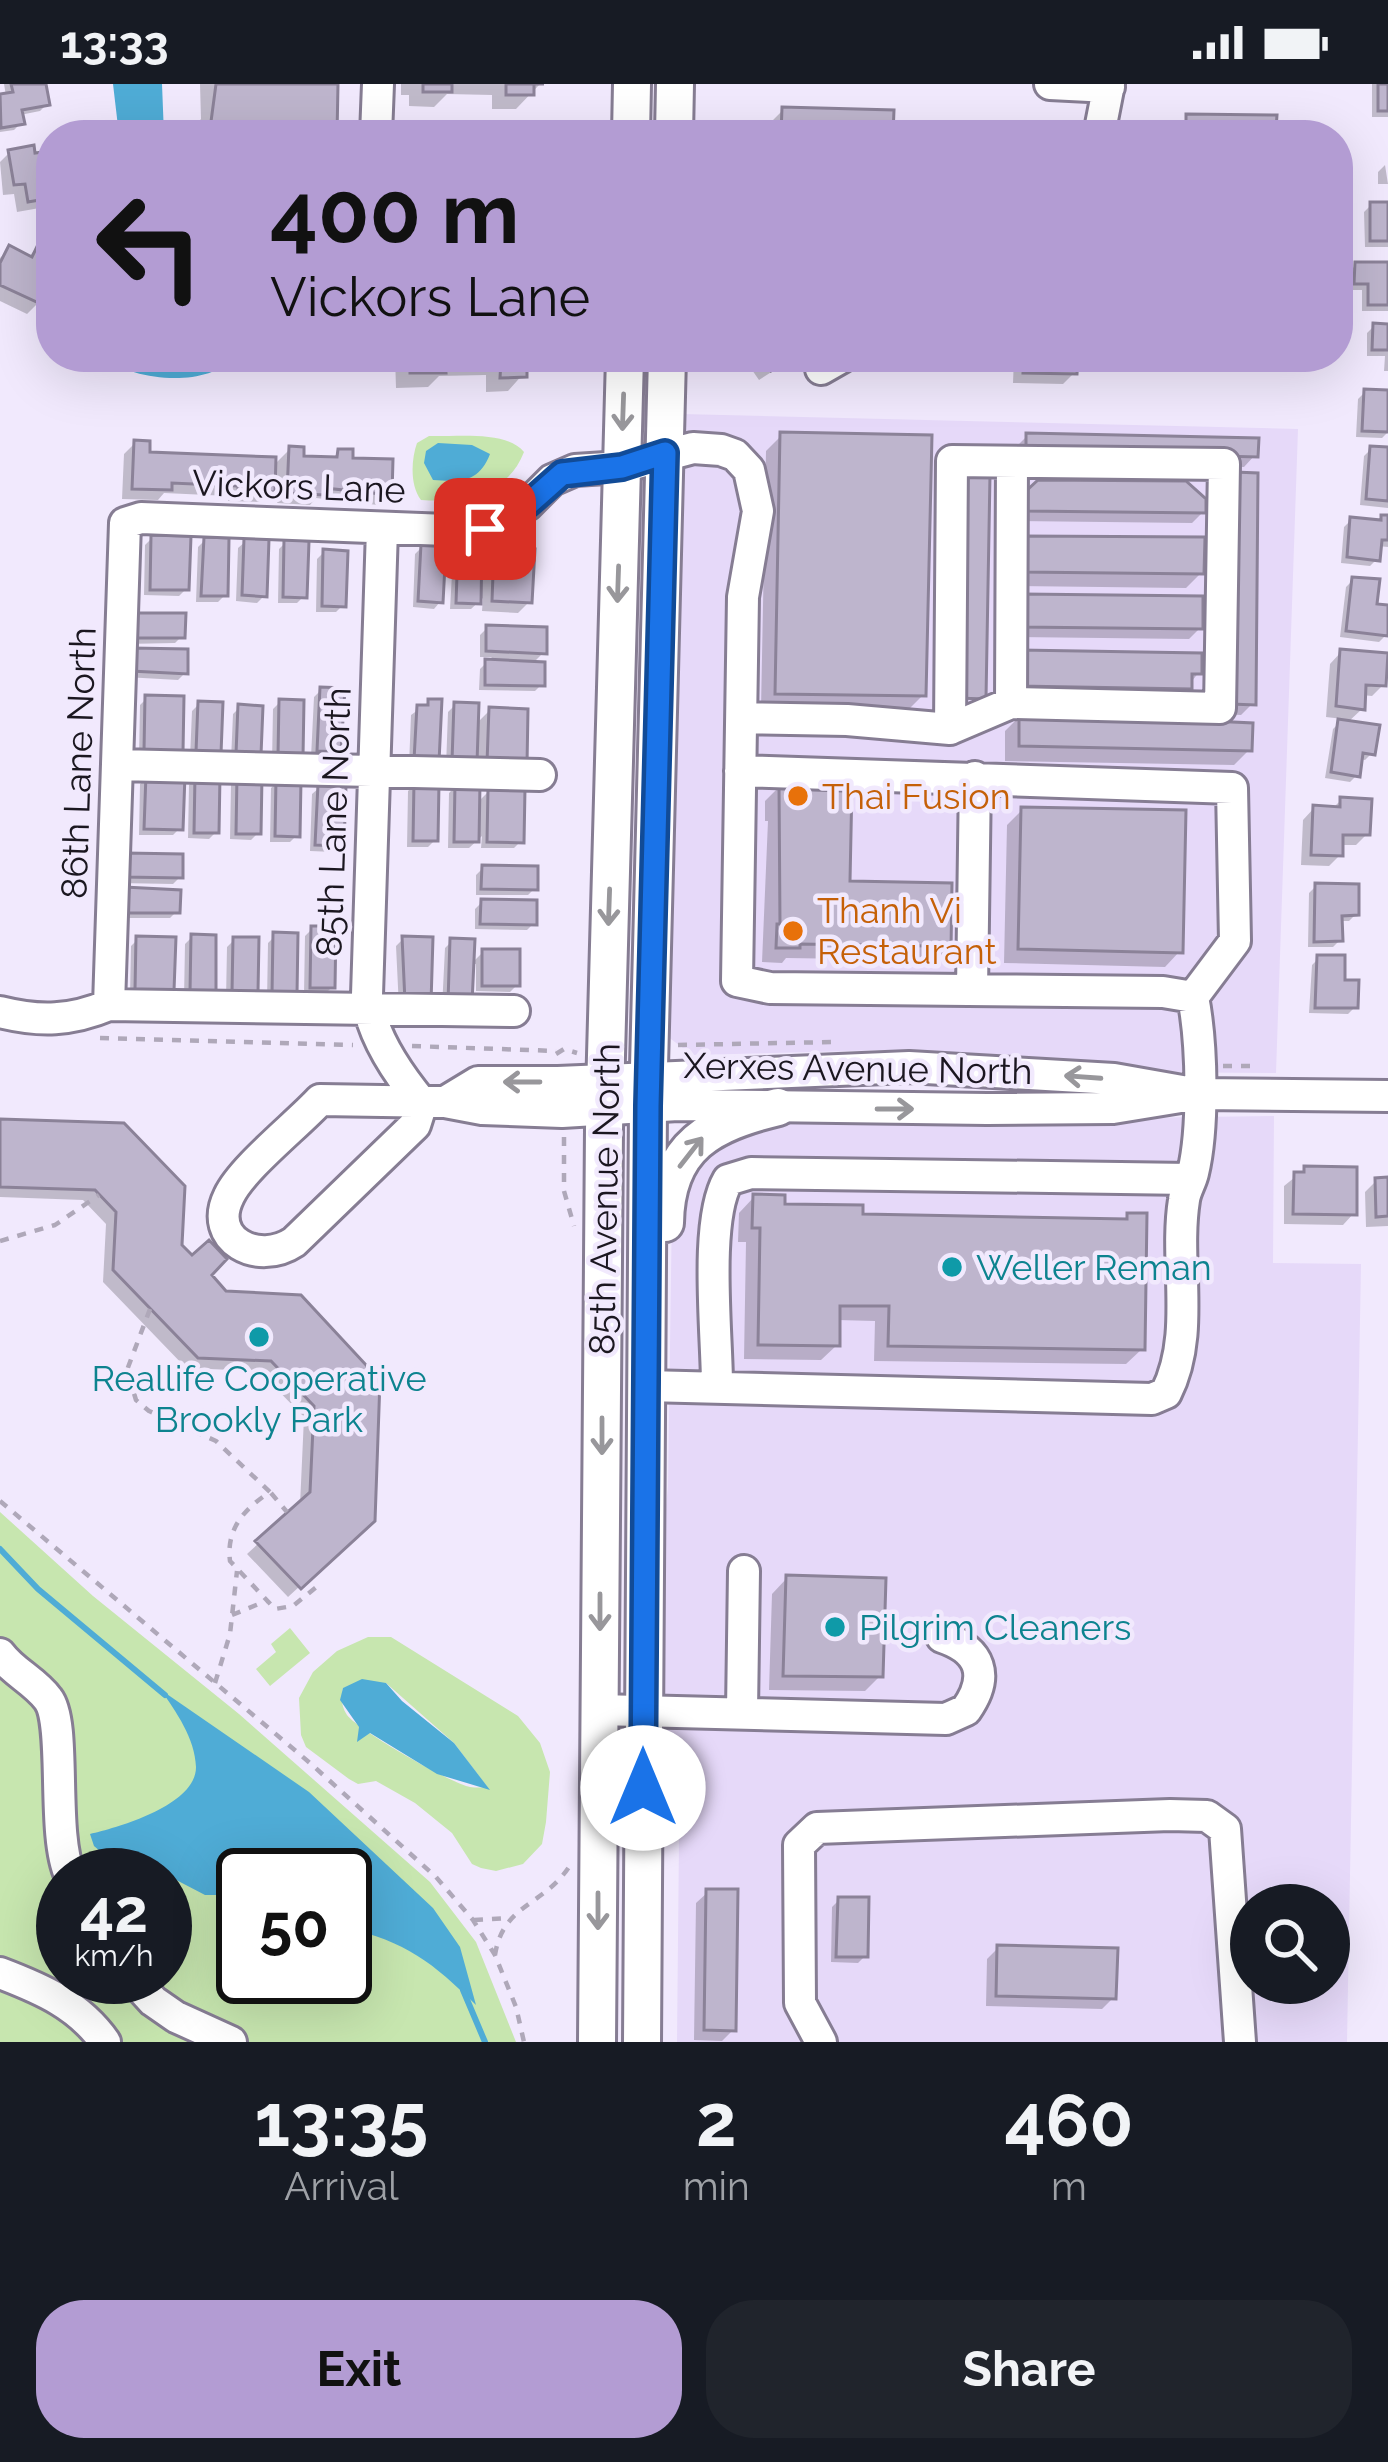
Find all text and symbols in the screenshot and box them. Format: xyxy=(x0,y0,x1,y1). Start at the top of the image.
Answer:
text: 13:33 xyxy=(60,16,169,69)
text: 400 m xyxy=(270,164,519,263)
icon: left xyxy=(72,168,228,324)
text: Vickors Lane xyxy=(270,265,590,329)
one-way arrow xyxy=(612,392,635,431)
street label: Vickors Lane xyxy=(192,461,406,511)
pin xyxy=(434,478,536,580)
icon: arrive xyxy=(452,496,518,562)
one-way arrow xyxy=(606,564,629,603)
street label: 86th Lane North xyxy=(52,626,104,900)
street label: 85th Lane North xyxy=(307,686,359,958)
place label: Thai Fusion xyxy=(822,775,1011,817)
marker: Thai Fusion xyxy=(785,783,811,809)
one-way arrow xyxy=(597,887,620,926)
place label: Thanh Vi Restaurant xyxy=(817,889,997,972)
marker: Thanh Vi Restaurant xyxy=(780,918,806,944)
street label: 85th Avenue North xyxy=(580,1043,628,1355)
street label: Xerxes Avenue North xyxy=(683,1044,1033,1092)
one-way arrow xyxy=(1064,1066,1103,1089)
one-way arrow xyxy=(503,1071,542,1093)
one-way arrow xyxy=(875,1098,914,1120)
one-way arrow xyxy=(677,1137,704,1169)
place label: Weller Reman xyxy=(976,1246,1212,1288)
marker: Weller Reman xyxy=(939,1254,965,1280)
marker: Reallife Cooperative Brookly Park xyxy=(246,1324,272,1350)
place label: Reallife Cooperative Brookly Park xyxy=(91,1357,427,1440)
one-way arrow xyxy=(590,1416,613,1455)
one-way arrow xyxy=(589,1592,611,1631)
place label: Pilgrim Cleaners xyxy=(859,1606,1131,1648)
marker: Pilgrim Cleaners xyxy=(822,1614,848,1640)
position arrow xyxy=(580,1725,706,1851)
speed limit sign: 50 xyxy=(216,1848,372,2004)
text: 42 xyxy=(80,1876,148,1946)
map controls xyxy=(1230,1884,1350,2004)
button: search xyxy=(1230,1884,1350,2004)
one-way arrow xyxy=(587,1891,609,1930)
text: km/h xyxy=(74,1938,154,1973)
text: 13:35 xyxy=(255,2078,428,2163)
text: 2 xyxy=(696,2078,737,2163)
text: 460 xyxy=(1004,2078,1133,2163)
text: Arrival xyxy=(284,2163,399,2209)
text: min xyxy=(683,2163,750,2209)
text: m xyxy=(1051,2163,1087,2209)
button: Exit xyxy=(36,2300,682,2438)
button: Share xyxy=(706,2300,1352,2438)

